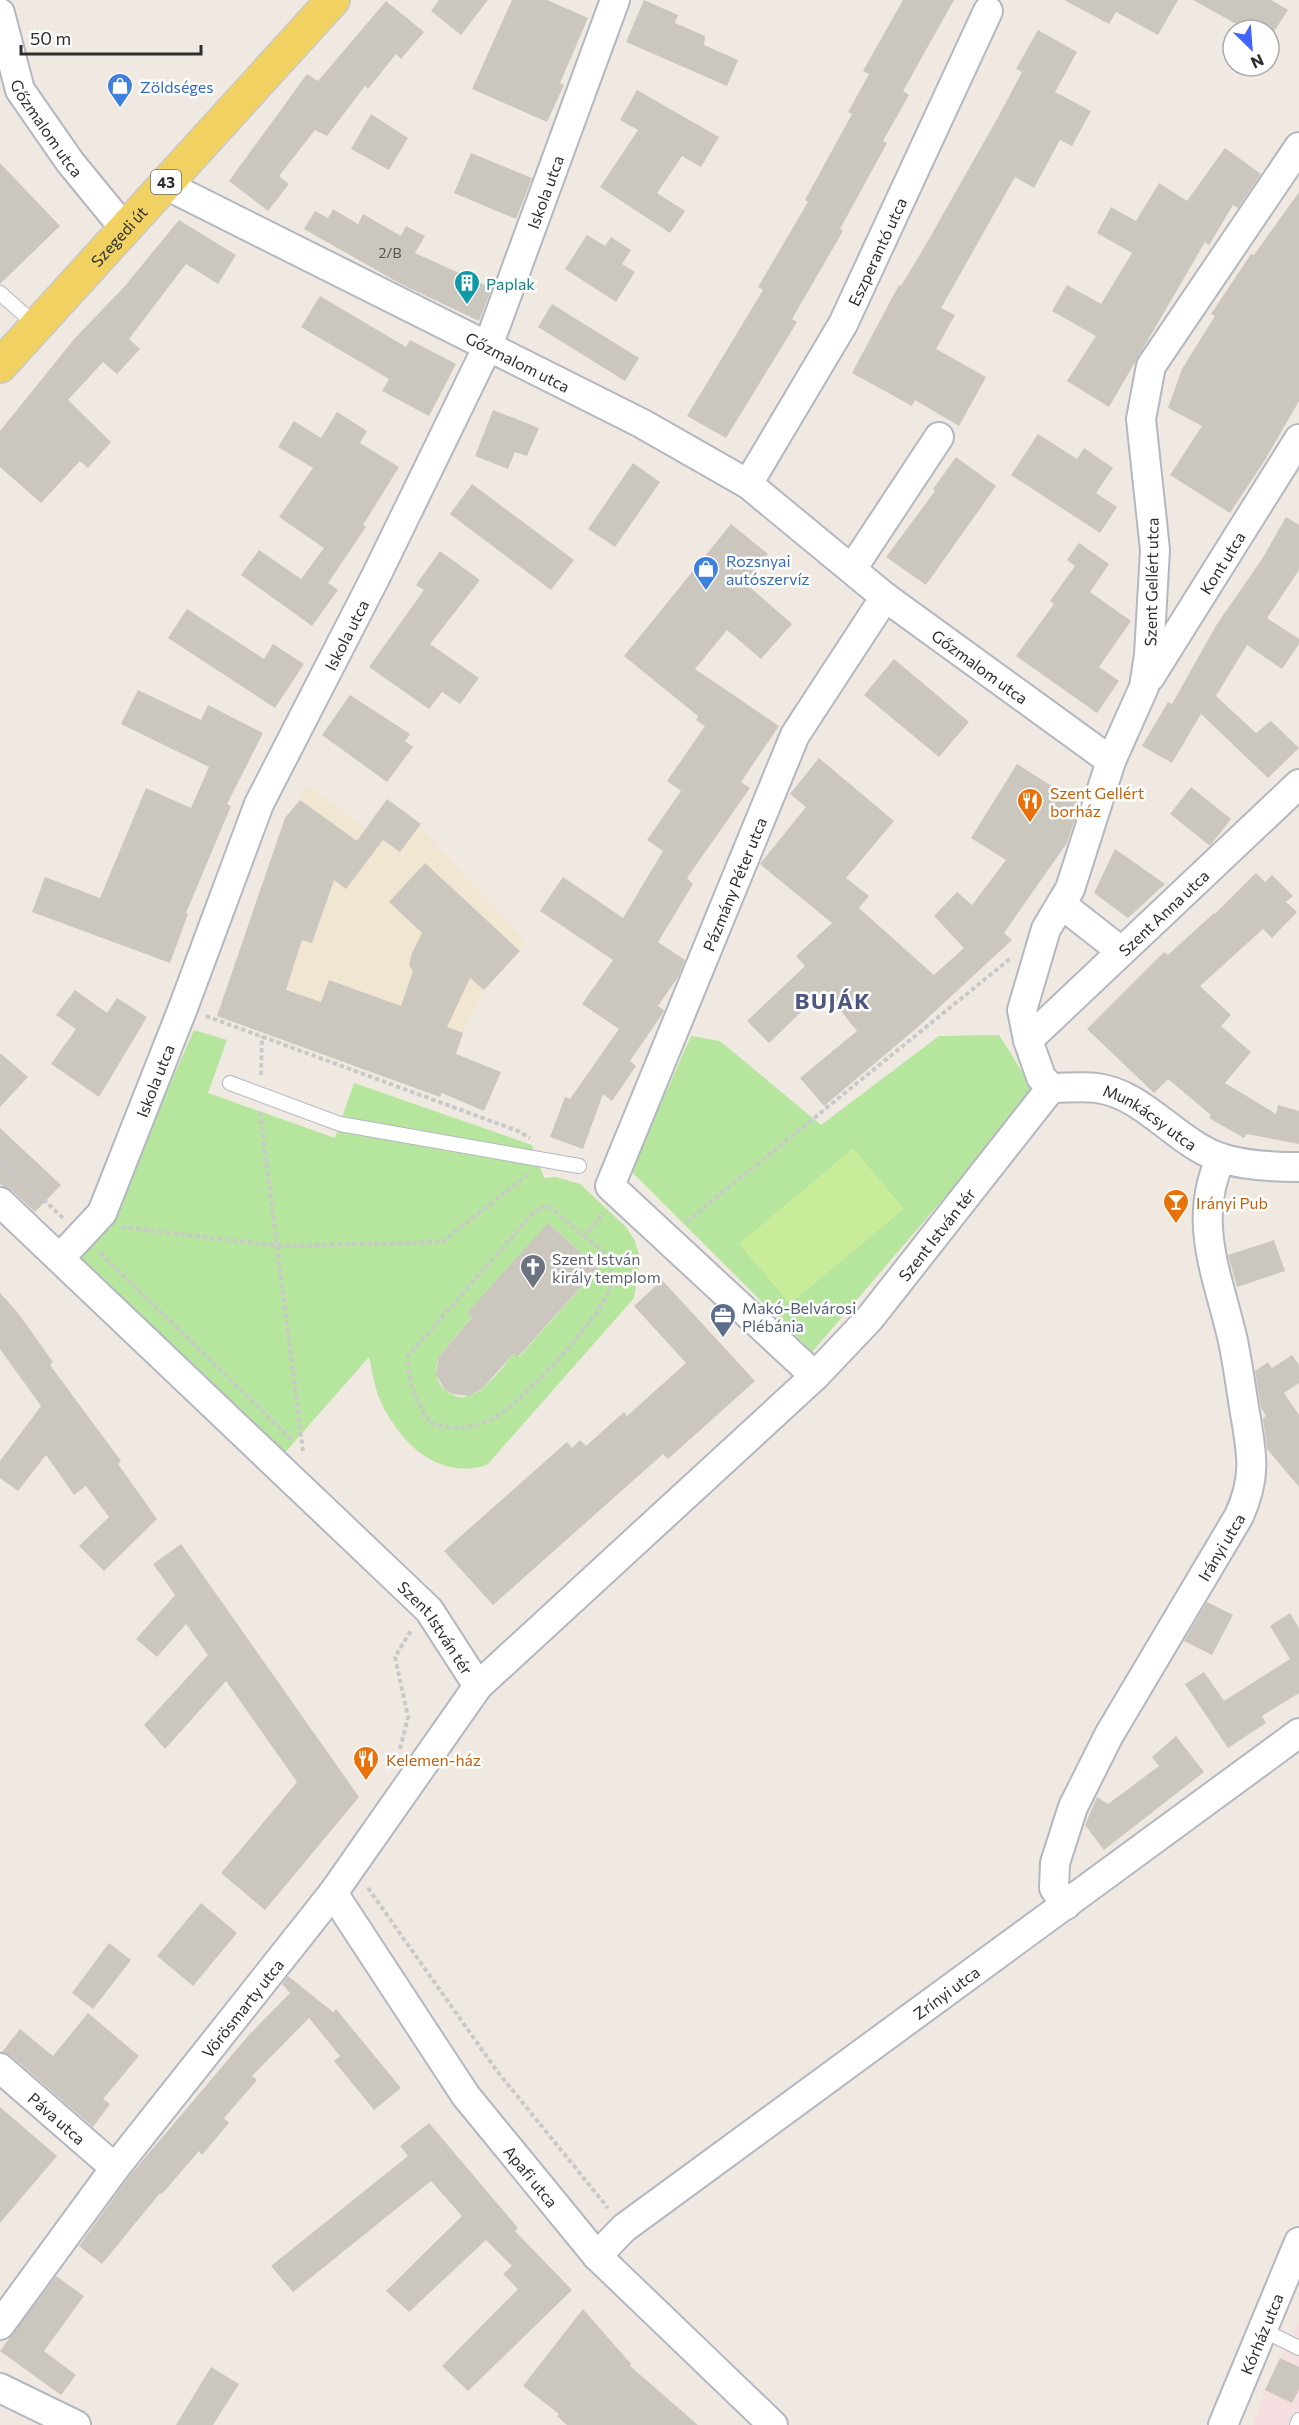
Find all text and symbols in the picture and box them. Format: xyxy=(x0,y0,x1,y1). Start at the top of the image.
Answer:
scale bar xyxy=(21,18,201,56)
north arrow xyxy=(1221,18,1281,78)
text: 50 m xyxy=(30,27,71,49)
text: N xyxy=(1248,51,1267,73)
shop icon: Zöldséges xyxy=(105,71,135,109)
street label: Gőzmalom utca xyxy=(8,77,87,180)
place label: Zöldséges xyxy=(140,77,214,96)
street label: Iskola utca xyxy=(522,152,567,231)
road number: 43 xyxy=(151,170,181,194)
street label: Eszperantó utca xyxy=(843,194,910,309)
street label: Szegedi út xyxy=(86,201,151,270)
house number: 2/B xyxy=(378,244,402,261)
building icon: Paplak xyxy=(452,268,482,306)
place label: Paplak xyxy=(486,274,535,293)
street label: Gőzmalom utca xyxy=(463,327,573,395)
street label: Szent Gellért utca xyxy=(1140,517,1162,647)
street label: Kont utca xyxy=(1195,528,1248,597)
place label: Rozsnyai autószervíz xyxy=(726,551,810,588)
shop icon: Rozsnyai autószervíz xyxy=(691,554,721,592)
street label: Iskola utca xyxy=(320,596,372,673)
street label: Gőzmalom utca xyxy=(929,625,1032,707)
place label: Szent Gellért borház xyxy=(1050,783,1145,820)
restaurant icon: Szent Gellért borház xyxy=(1015,786,1045,824)
street label: Pázmány Péter utca xyxy=(698,814,770,954)
street label: Szent Anna utca xyxy=(1114,865,1212,959)
district label: BUJÁK xyxy=(795,987,871,1014)
street label: Iskola utca xyxy=(131,1041,177,1120)
street label: Munkácsy utca xyxy=(1101,1080,1201,1154)
street label: Szent István tér xyxy=(894,1183,979,1284)
bar icon: Irányi Pub xyxy=(1161,1187,1191,1225)
place label: Irányi Pub xyxy=(1196,1193,1268,1212)
place label: Szent István király templom xyxy=(552,1249,661,1286)
church icon: Szent István király templom xyxy=(518,1252,548,1290)
place label: Makó-Belvárosi Plébánia xyxy=(742,1298,856,1335)
office icon: Makó-Belvárosi Plébánia xyxy=(708,1301,738,1339)
street label: Irányi utca xyxy=(1193,1510,1248,1584)
street label: Szent István tér xyxy=(395,1577,478,1678)
restaurant icon: Kelemen-ház xyxy=(351,1744,381,1782)
place label: Kelemen-ház xyxy=(386,1750,481,1769)
street label: Vörösmarty utca xyxy=(197,1955,287,2061)
street label: Zrínyi utca xyxy=(909,1961,983,2023)
street label: Páva utca xyxy=(25,2088,90,2148)
street label: Apafi utca xyxy=(501,2141,562,2211)
street label: Kórház utca xyxy=(1236,2290,1286,2377)

